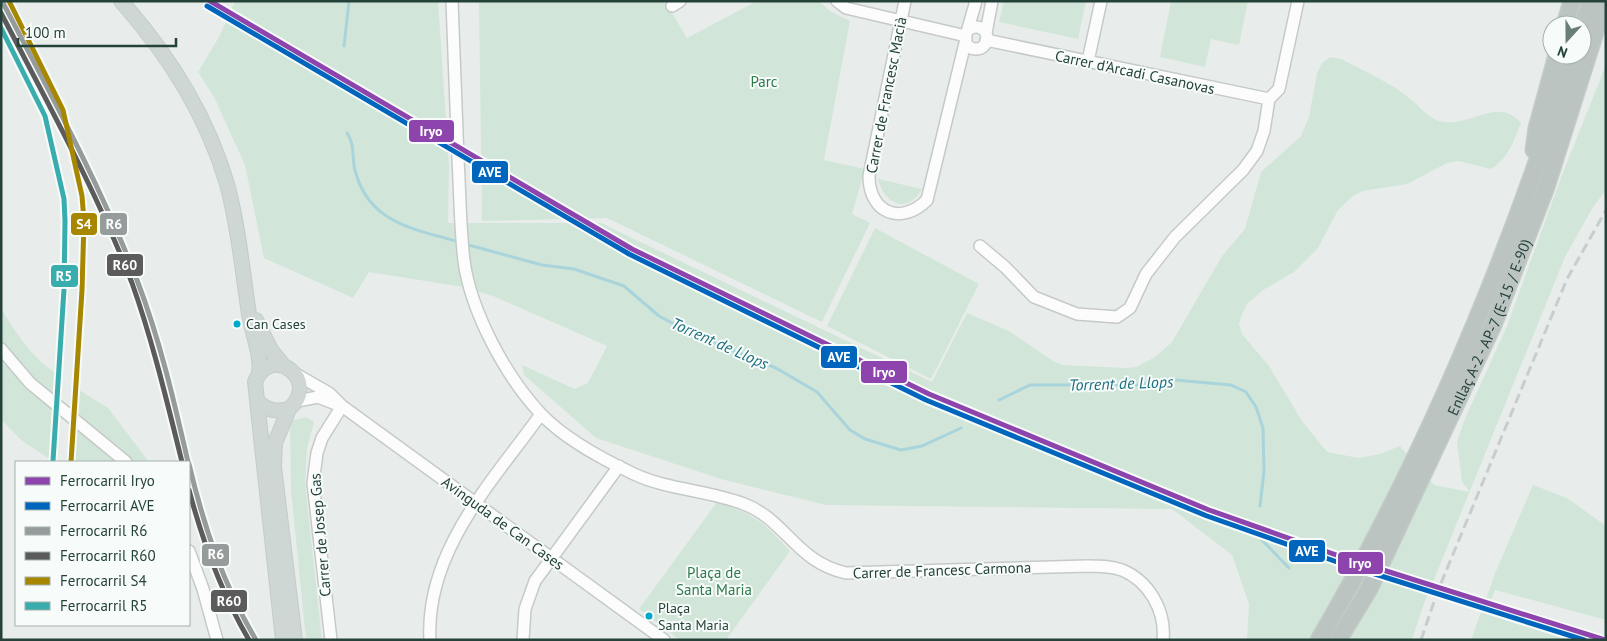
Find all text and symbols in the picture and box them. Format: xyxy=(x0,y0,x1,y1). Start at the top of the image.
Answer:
scale bar xyxy=(18,15,175,47)
street label: Carrer de Francesc Macià xyxy=(861,15,911,175)
north arrow xyxy=(1542,15,1592,65)
text: 100 m xyxy=(25,23,66,42)
text: N xyxy=(1555,42,1570,62)
street label: Carrer d'Arcadi Casanovas xyxy=(1053,46,1217,98)
park label: Parc xyxy=(750,72,778,91)
line badge: Iryo xyxy=(408,119,455,143)
text: Iryo xyxy=(419,122,443,140)
line badge: AVE xyxy=(471,160,509,184)
text: AVE xyxy=(478,163,502,181)
line badge: S4 xyxy=(70,212,98,236)
line badge: R6 xyxy=(99,212,128,236)
text: S4 xyxy=(76,215,92,233)
text: R6 xyxy=(106,215,122,233)
street label: Enllaç A-2 - AP-7 (E-15 / E-90) xyxy=(1443,236,1535,418)
line badge: R60 xyxy=(106,253,144,277)
text: R60 xyxy=(113,256,137,274)
line badge: R5 xyxy=(50,264,79,288)
text: R5 xyxy=(56,267,72,285)
water label: Torrent de Llops xyxy=(668,313,772,374)
place label: Can Cases xyxy=(246,315,306,333)
marker: Can Cases xyxy=(232,319,242,329)
line badge: AVE xyxy=(820,345,858,369)
text: AVE xyxy=(827,348,851,366)
line badge: Iryo xyxy=(860,360,908,384)
text: Iryo xyxy=(872,363,896,381)
water label: Torrent de Llops xyxy=(1068,371,1174,395)
legend xyxy=(15,461,190,626)
text: Ferrocarril Iryo xyxy=(60,471,155,490)
street label: Avinguda de Can Cases xyxy=(438,472,568,574)
street label: Carrer de Josep Gas xyxy=(305,473,335,597)
text: Ferrocarril AVE xyxy=(60,496,155,515)
text: Ferrocarril R6 xyxy=(60,521,148,540)
line badge: AVE xyxy=(1288,539,1326,563)
text: AVE xyxy=(1295,542,1319,560)
line badge: R6 xyxy=(201,543,230,567)
text: R6 xyxy=(208,545,224,563)
text: Ferrocarril R60 xyxy=(60,546,156,565)
line badge: Iryo xyxy=(1337,551,1384,575)
text: Iryo xyxy=(1348,554,1372,572)
street label: Carrer de Francesc Carmona xyxy=(853,557,1031,583)
park label: Plaça de Santa Maria xyxy=(676,563,752,599)
text: Ferrocarril S4 xyxy=(60,571,147,590)
line badge: R60 xyxy=(210,589,248,613)
text: R60 xyxy=(217,592,241,610)
text: Ferrocarril R5 xyxy=(60,596,148,615)
place label: Plaça Santa Maria xyxy=(658,599,729,634)
marker: Plaça Santa Maria xyxy=(644,611,654,621)

